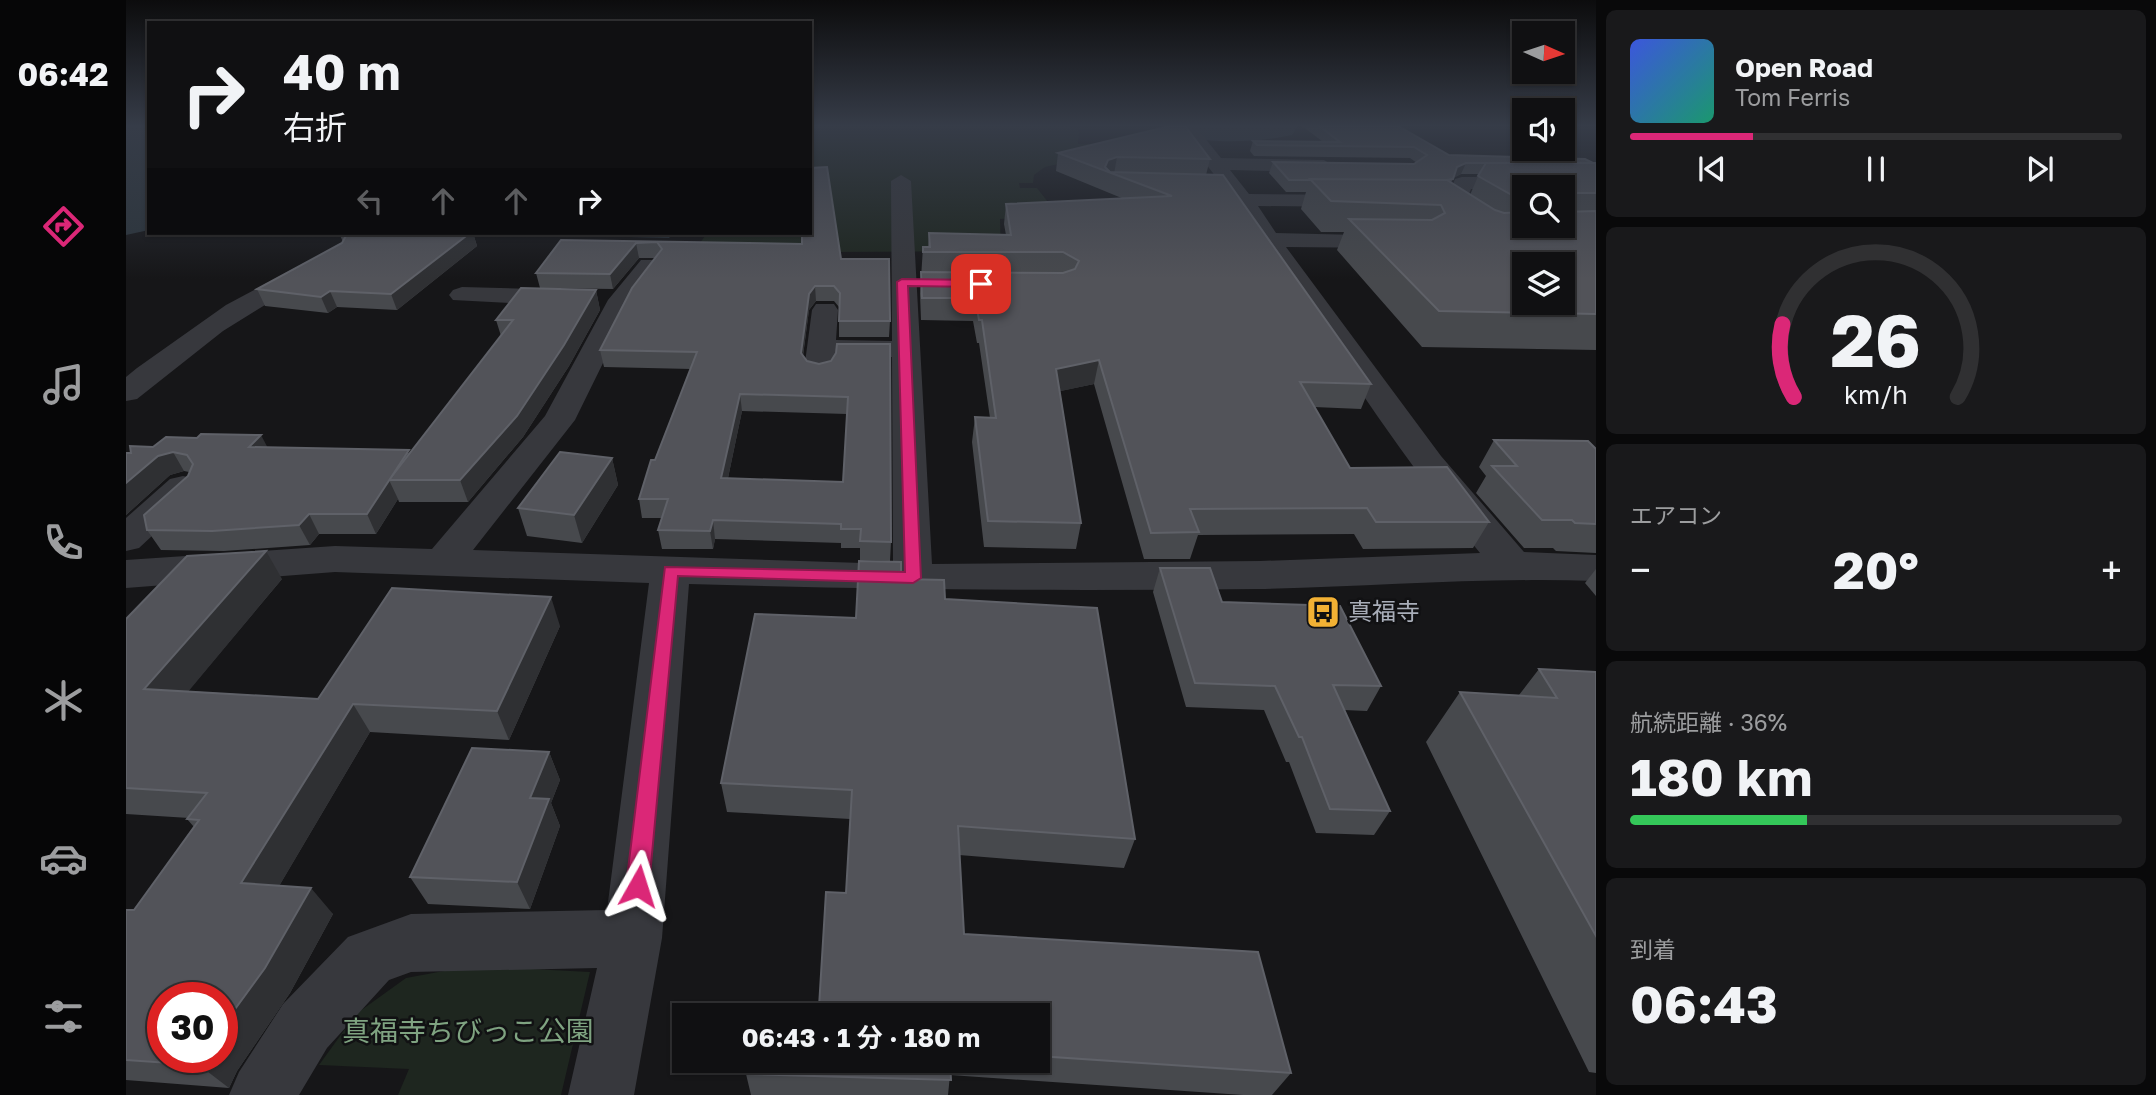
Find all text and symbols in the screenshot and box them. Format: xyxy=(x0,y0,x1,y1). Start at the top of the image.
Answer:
north arrow xyxy=(1512,21,1575,84)
map controls xyxy=(1512,21,1575,315)
text: 40 m xyxy=(283,42,401,101)
icon: right xyxy=(168,49,259,140)
text: Open Road xyxy=(1735,52,1873,83)
text: 06:42 xyxy=(18,55,108,93)
text: Tom Ferris xyxy=(1735,83,1850,111)
button: sound xyxy=(1512,98,1575,161)
text: 右折 xyxy=(283,108,347,146)
icon: previous xyxy=(1693,150,1731,188)
icon: pause xyxy=(1857,150,1895,188)
icon: next xyxy=(2021,150,2059,188)
button: search xyxy=(1512,175,1575,238)
icon: left xyxy=(351,182,389,220)
icon: ahead xyxy=(424,182,462,220)
icon: ahead xyxy=(497,182,535,220)
icon: right xyxy=(570,182,608,220)
icon: directions xyxy=(39,202,88,251)
button: layers xyxy=(1512,252,1575,315)
pin xyxy=(951,254,1011,314)
icon: arrive xyxy=(962,265,1000,303)
text: 26 xyxy=(1831,296,1921,383)
icon: music xyxy=(39,360,88,409)
text: km/h xyxy=(1844,378,1908,409)
text: エアコン xyxy=(1630,501,1722,529)
icon: phone xyxy=(39,518,88,567)
text: 20° xyxy=(1833,538,1919,600)
text: − xyxy=(1630,547,1651,592)
text: + xyxy=(2101,547,2122,592)
bus stop icon: 真福寺 xyxy=(1304,593,1342,631)
place label: 真福寺 xyxy=(1348,596,1420,625)
icon: climate xyxy=(39,676,88,725)
text: 航続距離 · 36% xyxy=(1630,708,1787,736)
text: 180 km xyxy=(1630,745,1813,807)
icon: car xyxy=(39,834,88,883)
position arrow xyxy=(601,849,675,923)
text: 到着 xyxy=(1630,935,1676,963)
text: 06:43 xyxy=(1630,972,1778,1034)
speed limit sign: 30 xyxy=(147,982,238,1073)
icon: filters xyxy=(39,992,88,1041)
park label: 真福寺ちびっこ公園 xyxy=(342,1014,594,1047)
text: 06:43 · 1 分 · 180 m xyxy=(742,1022,980,1053)

